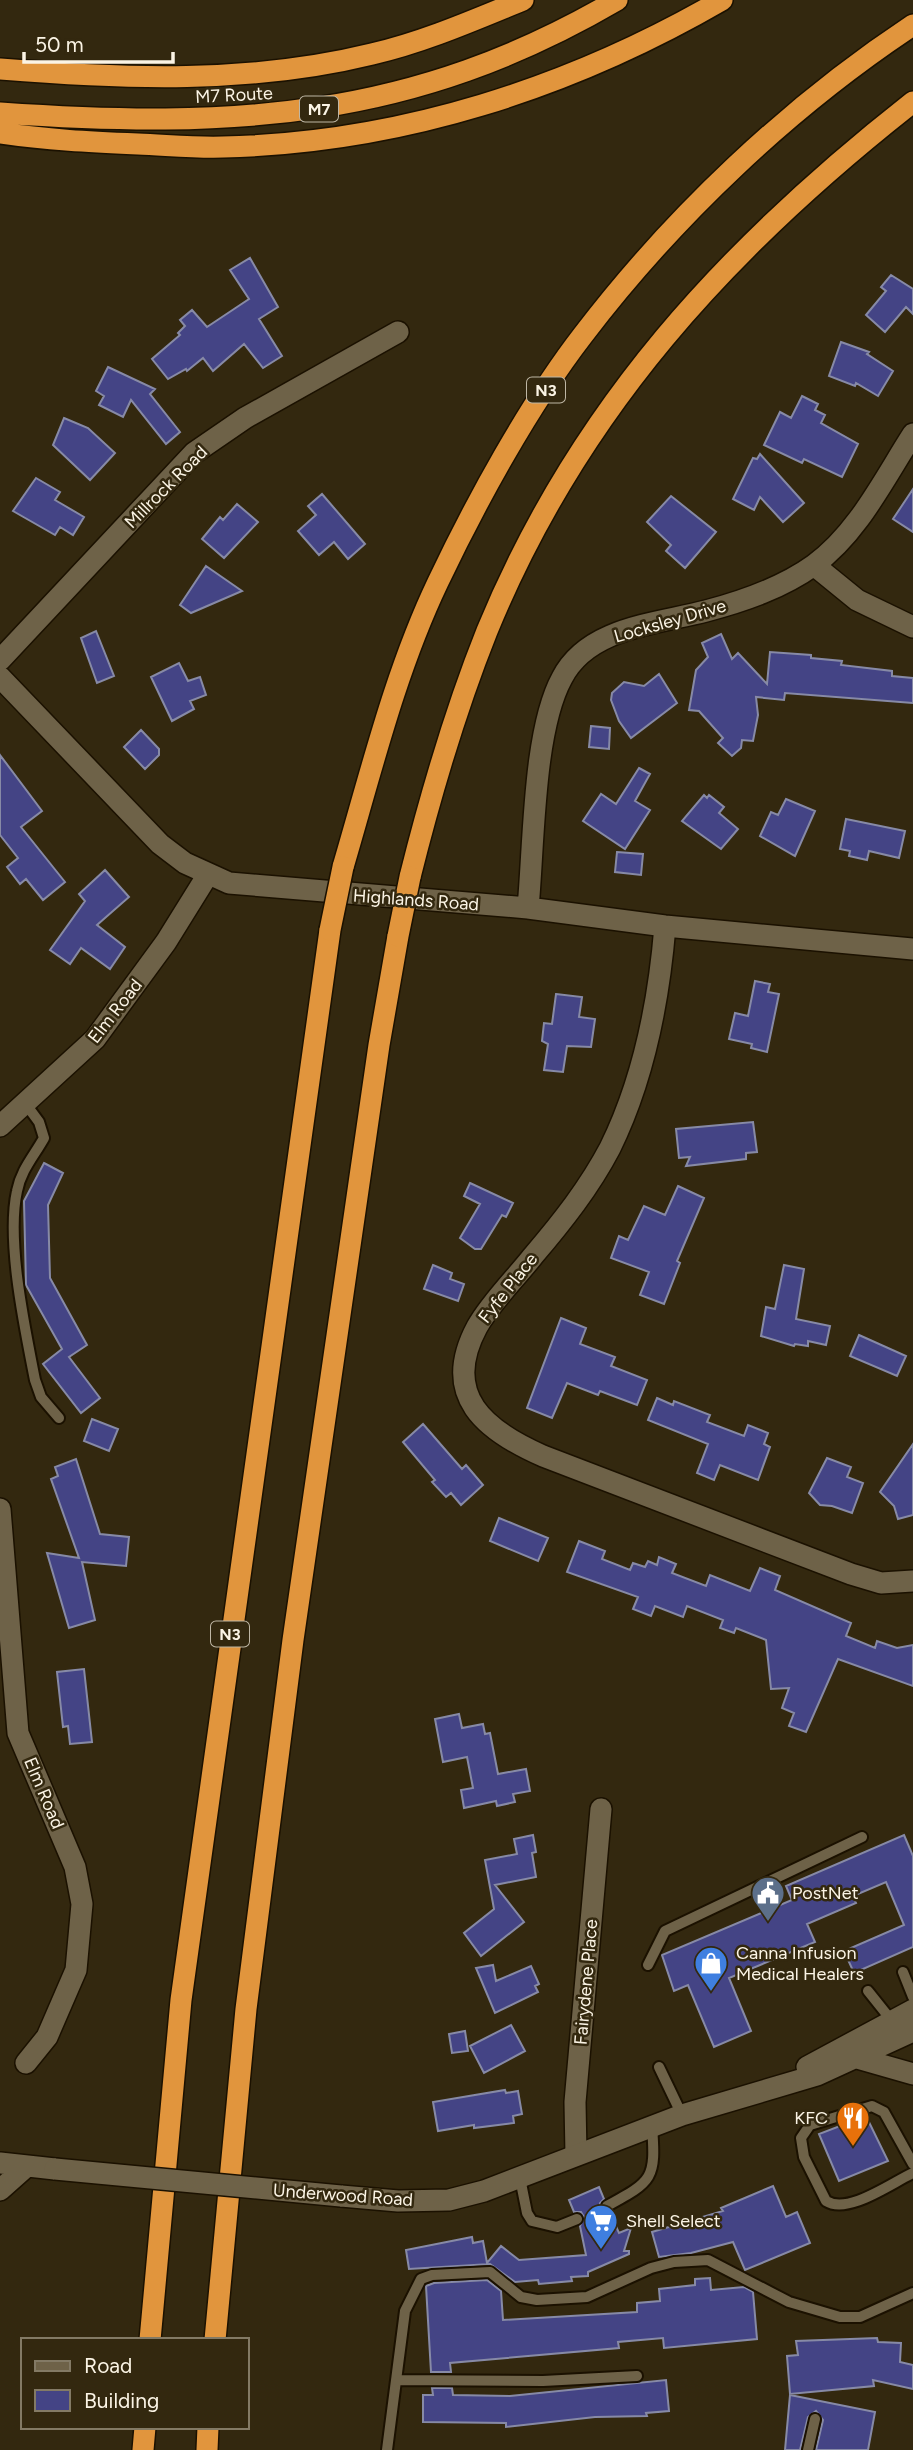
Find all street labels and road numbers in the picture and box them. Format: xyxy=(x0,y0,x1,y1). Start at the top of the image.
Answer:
street label: M7 Route xyxy=(195,82,274,108)
road number: M7 xyxy=(300,96,338,122)
road number: N3 xyxy=(527,378,565,402)
street label: Millrock Road xyxy=(120,441,212,533)
street label: Locksley Drive xyxy=(611,594,729,648)
street label: Highlands Road xyxy=(352,885,480,915)
street label: Elm Road xyxy=(83,974,147,1048)
street label: Fyfe Place xyxy=(474,1248,542,1328)
road number: N3 xyxy=(211,1622,249,1646)
street label: Elm Road xyxy=(19,1754,69,1832)
street label: Fairydene Place xyxy=(570,1918,602,2046)
street label: Underwood Road xyxy=(272,2179,414,2211)

